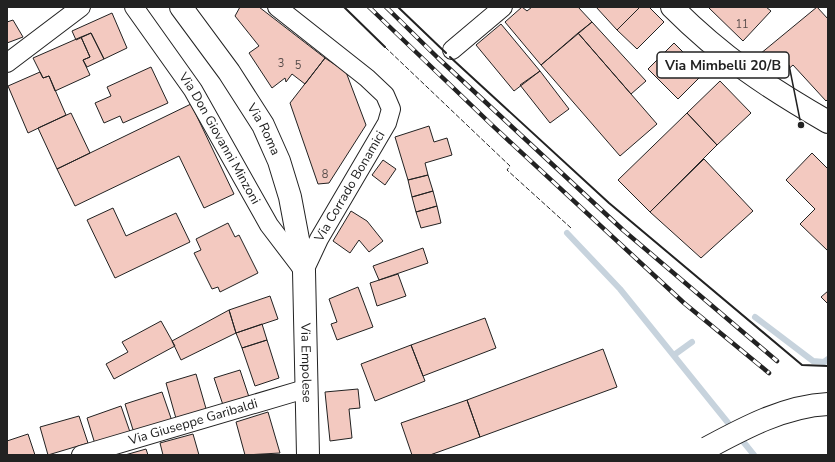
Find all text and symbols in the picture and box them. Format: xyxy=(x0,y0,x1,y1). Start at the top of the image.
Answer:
house number: 11 xyxy=(735,17,749,32)
callout: Via Mimbelli 20/B xyxy=(657,52,789,78)
house number: 3 xyxy=(278,56,284,71)
text: Via Mimbelli 20/B xyxy=(664,56,781,75)
house number: 5 xyxy=(295,58,302,73)
street label: Via Don Giovanni Minzoni xyxy=(174,68,265,207)
street label: Via Roma xyxy=(242,99,284,158)
street label: Via Corrado Bonamici xyxy=(310,128,389,246)
house number: 8 xyxy=(322,167,329,182)
street label: Via Empolese xyxy=(296,322,316,403)
street label: Via Giuseppe Garibaldi xyxy=(126,394,260,450)

